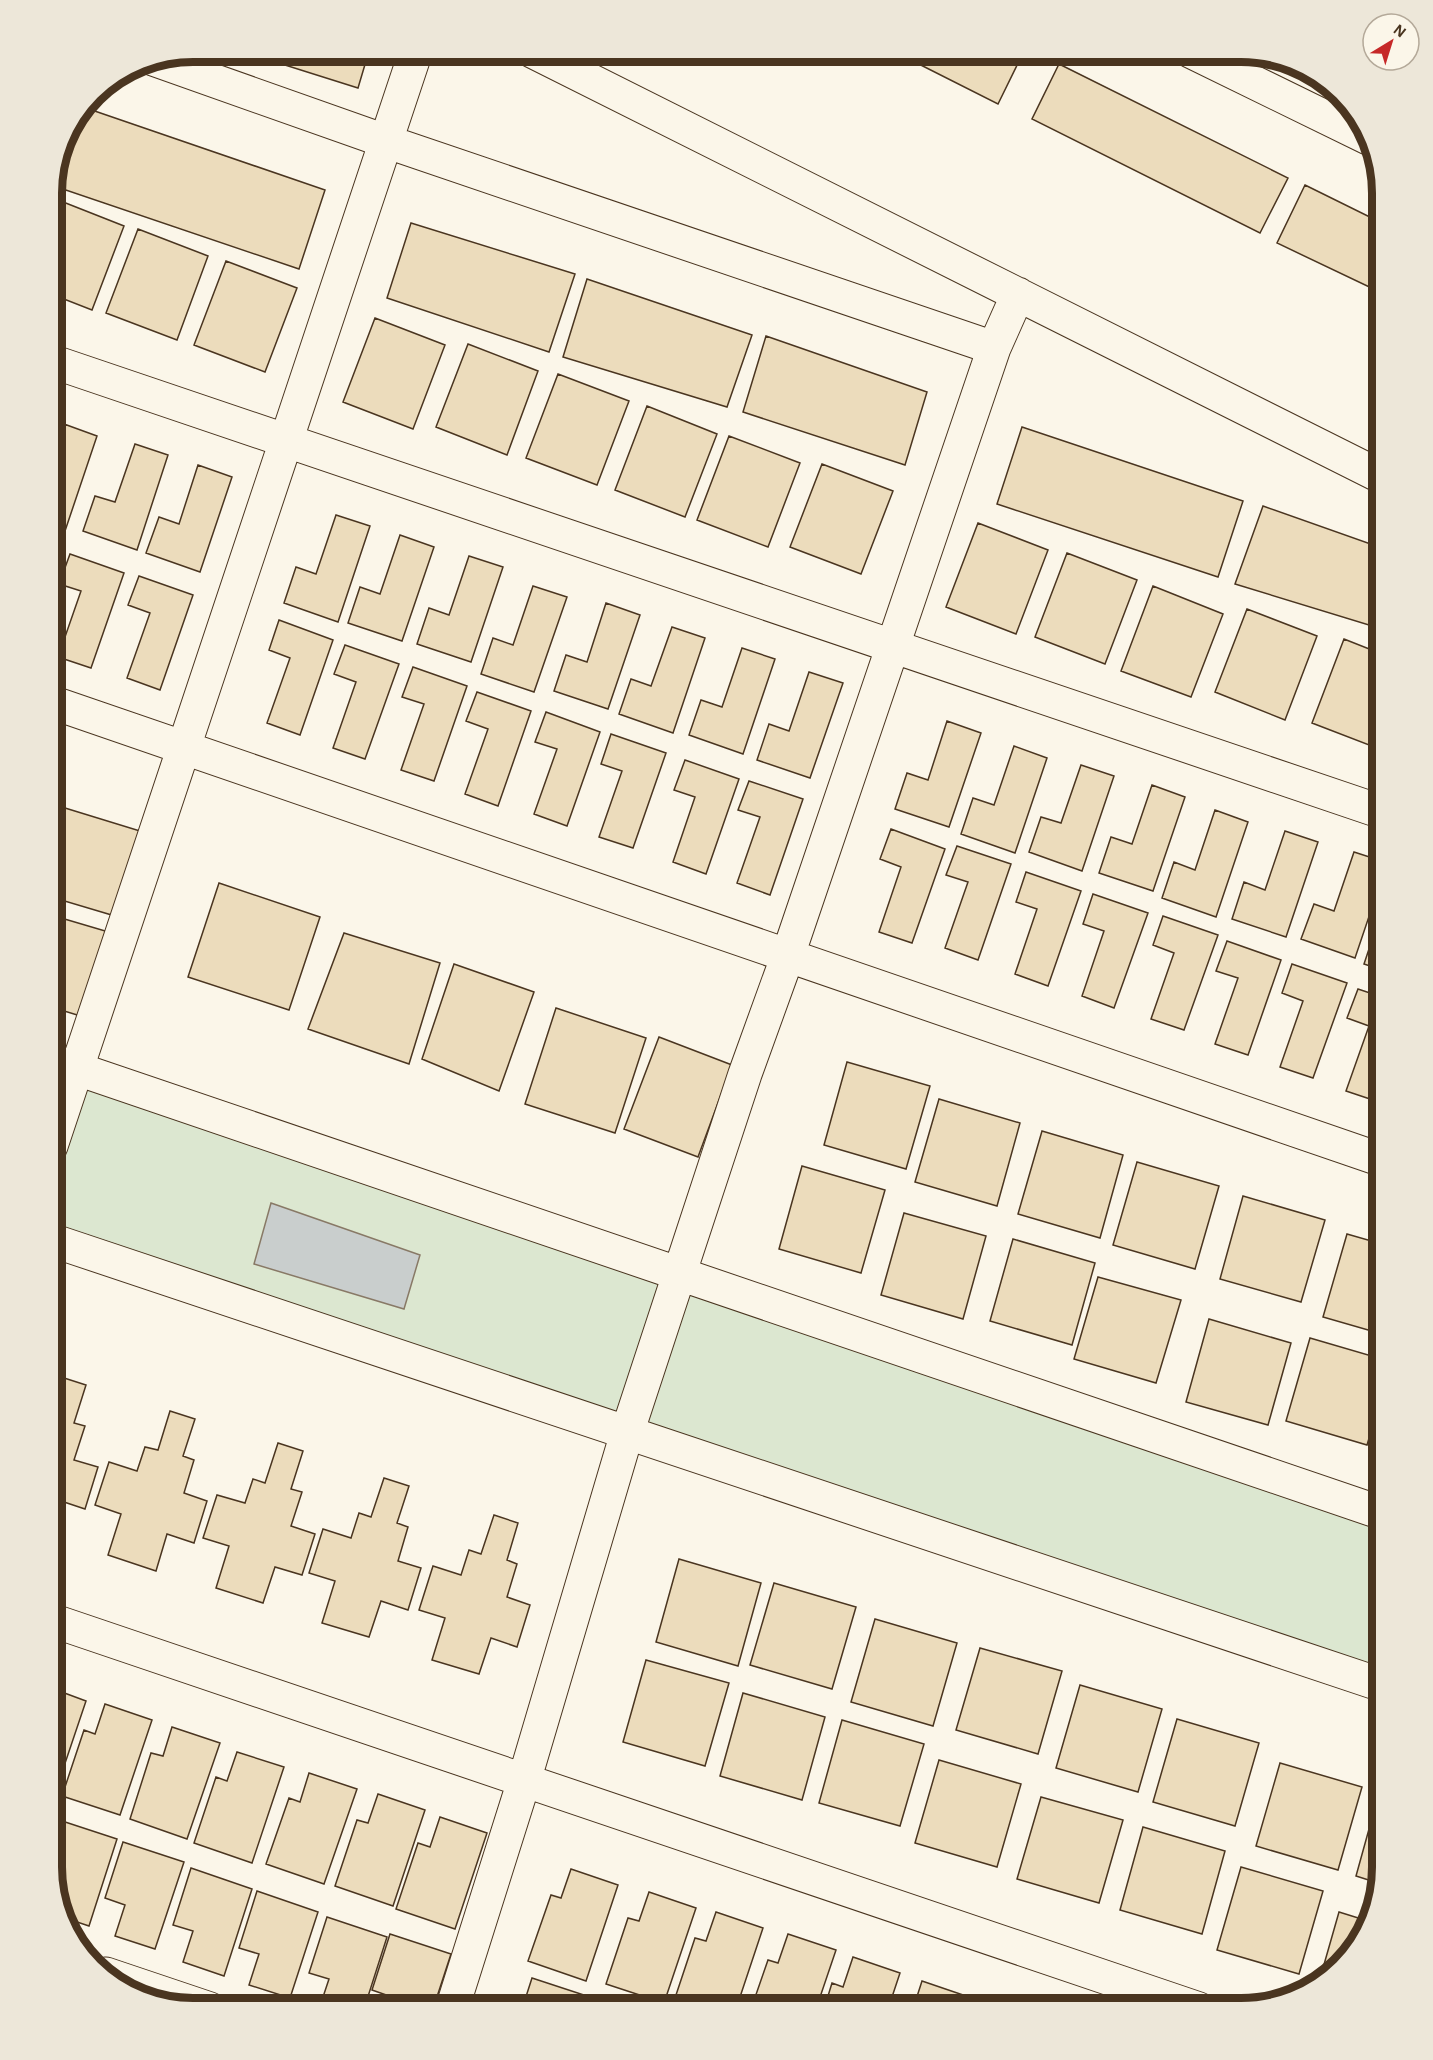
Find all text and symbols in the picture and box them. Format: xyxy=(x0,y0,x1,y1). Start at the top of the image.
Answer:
north arrow xyxy=(1361,12,1421,72)
text: N xyxy=(1390,21,1409,41)

